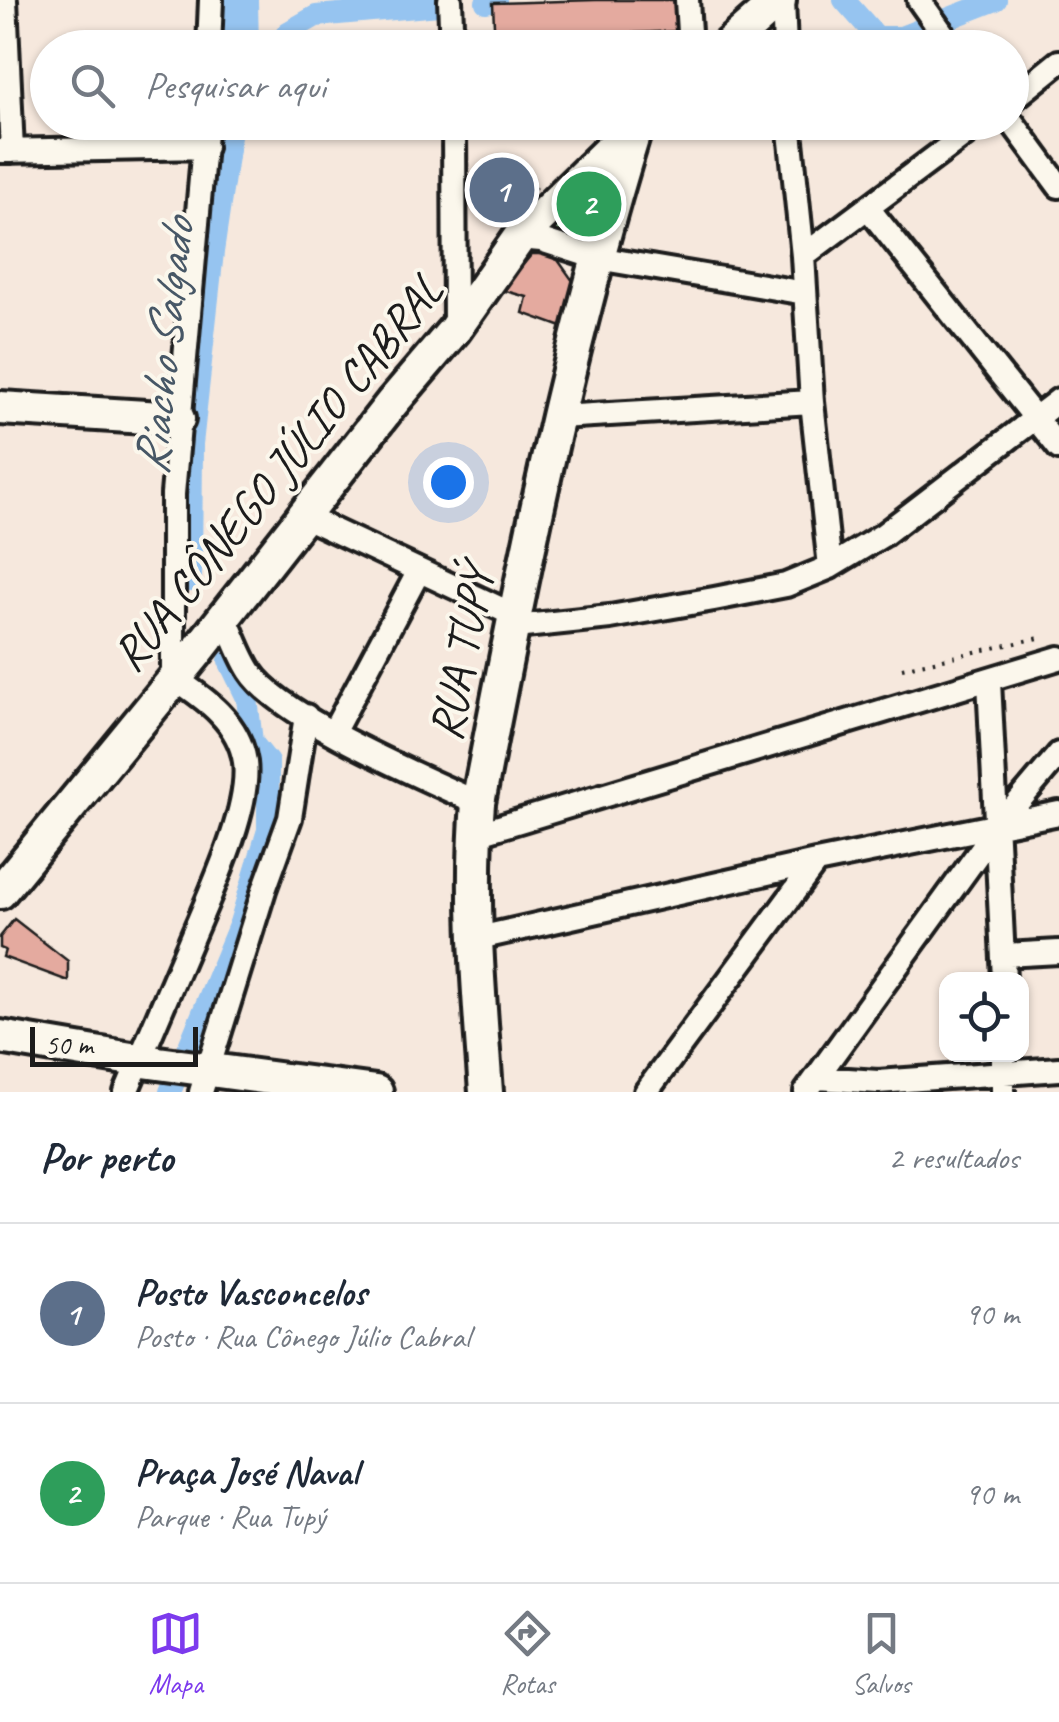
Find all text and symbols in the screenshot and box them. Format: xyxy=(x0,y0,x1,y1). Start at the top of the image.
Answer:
search box xyxy=(30,30,1029,140)
icon: search xyxy=(65,58,120,113)
text: Pesquisar aqui xyxy=(145,62,326,109)
pin: 1 xyxy=(470,152,534,228)
pin: 2 xyxy=(556,166,622,242)
water label: Riacho Salgado xyxy=(119,210,209,478)
street label: RUA CÔNEGO JÚLIO CABRAL xyxy=(98,262,456,683)
your location xyxy=(423,457,474,508)
street label: RUA TUPÝ xyxy=(415,553,509,745)
map controls xyxy=(939,972,1029,1062)
button: locate xyxy=(939,972,1029,1062)
scale bar xyxy=(30,1022,198,1066)
text: 50 m xyxy=(45,1027,93,1062)
text: Por perto xyxy=(40,1131,173,1184)
text: 2 resultados xyxy=(888,1137,1019,1178)
text: Posto Vasconcelos xyxy=(135,1269,367,1316)
text: 1 xyxy=(65,1293,80,1334)
text: 90 m xyxy=(965,1293,1019,1334)
text: Posto · Rua Cônego Júlio Cabral xyxy=(135,1316,470,1357)
text: Praça José Naval xyxy=(135,1449,358,1496)
text: 2 xyxy=(65,1473,80,1514)
text: 90 m xyxy=(965,1473,1019,1514)
text: Parque · Rua Tupý xyxy=(135,1496,325,1537)
tab: Mapa xyxy=(148,1606,203,1701)
tab: Rotas xyxy=(500,1606,555,1701)
tab: Salvos xyxy=(852,1606,911,1701)

